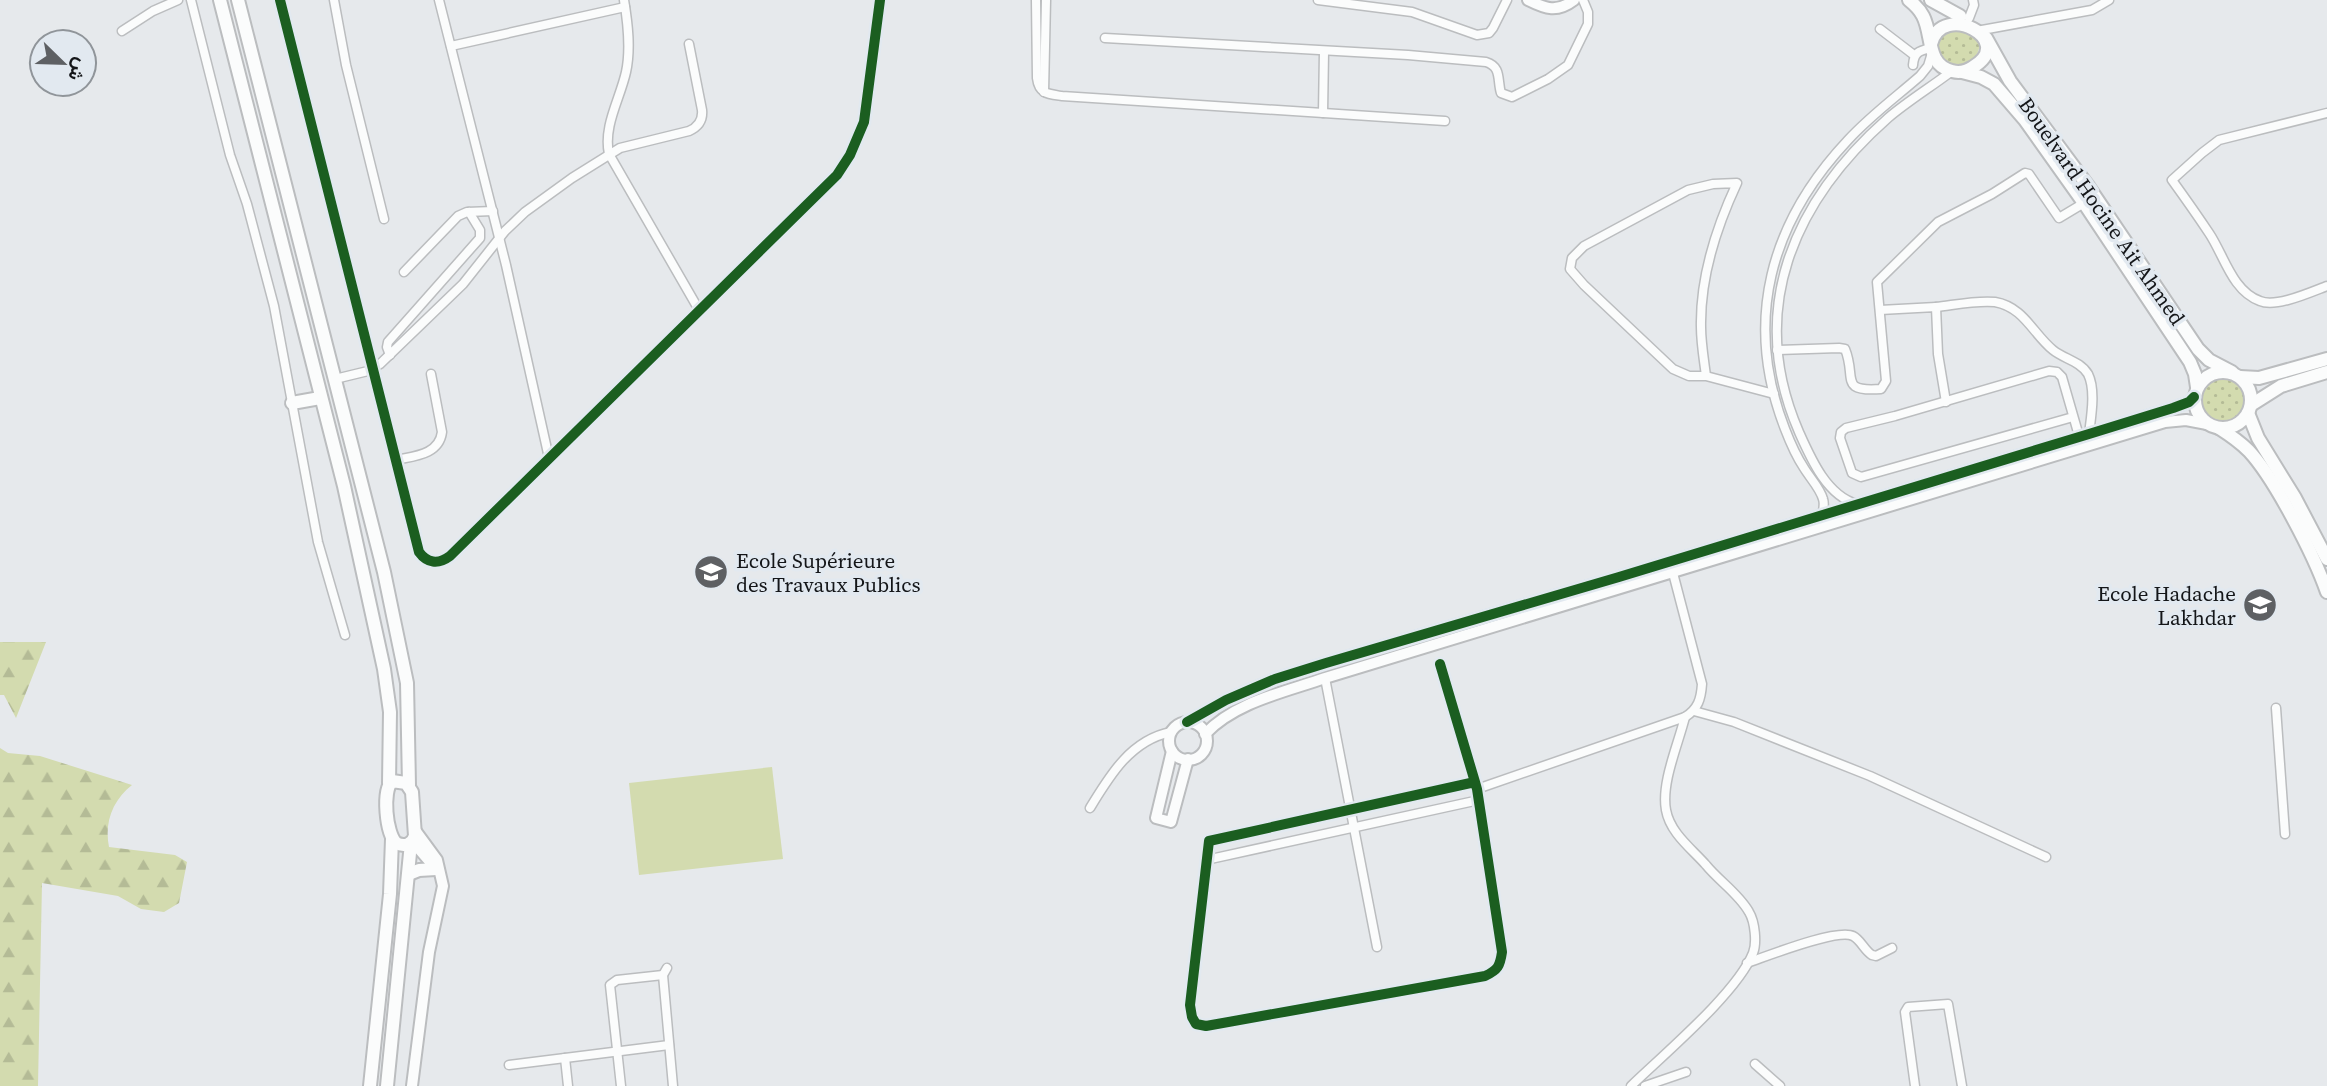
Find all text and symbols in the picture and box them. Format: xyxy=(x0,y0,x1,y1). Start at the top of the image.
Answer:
north arrow xyxy=(28,28,98,98)
text: ش xyxy=(62,54,95,85)
street label: Bouelvard Hocine Ait Ahmed xyxy=(2012,91,2192,331)
place label: Ecole Supérieure des Travaux Publics xyxy=(736,546,921,599)
school or university icon: Ecole Supérieure des Travaux Publics xyxy=(692,553,730,591)
place label: Ecole Hadache Lakhdar xyxy=(2097,579,2236,632)
school or university icon: Ecole Hadache Lakhdar xyxy=(2241,586,2279,624)

